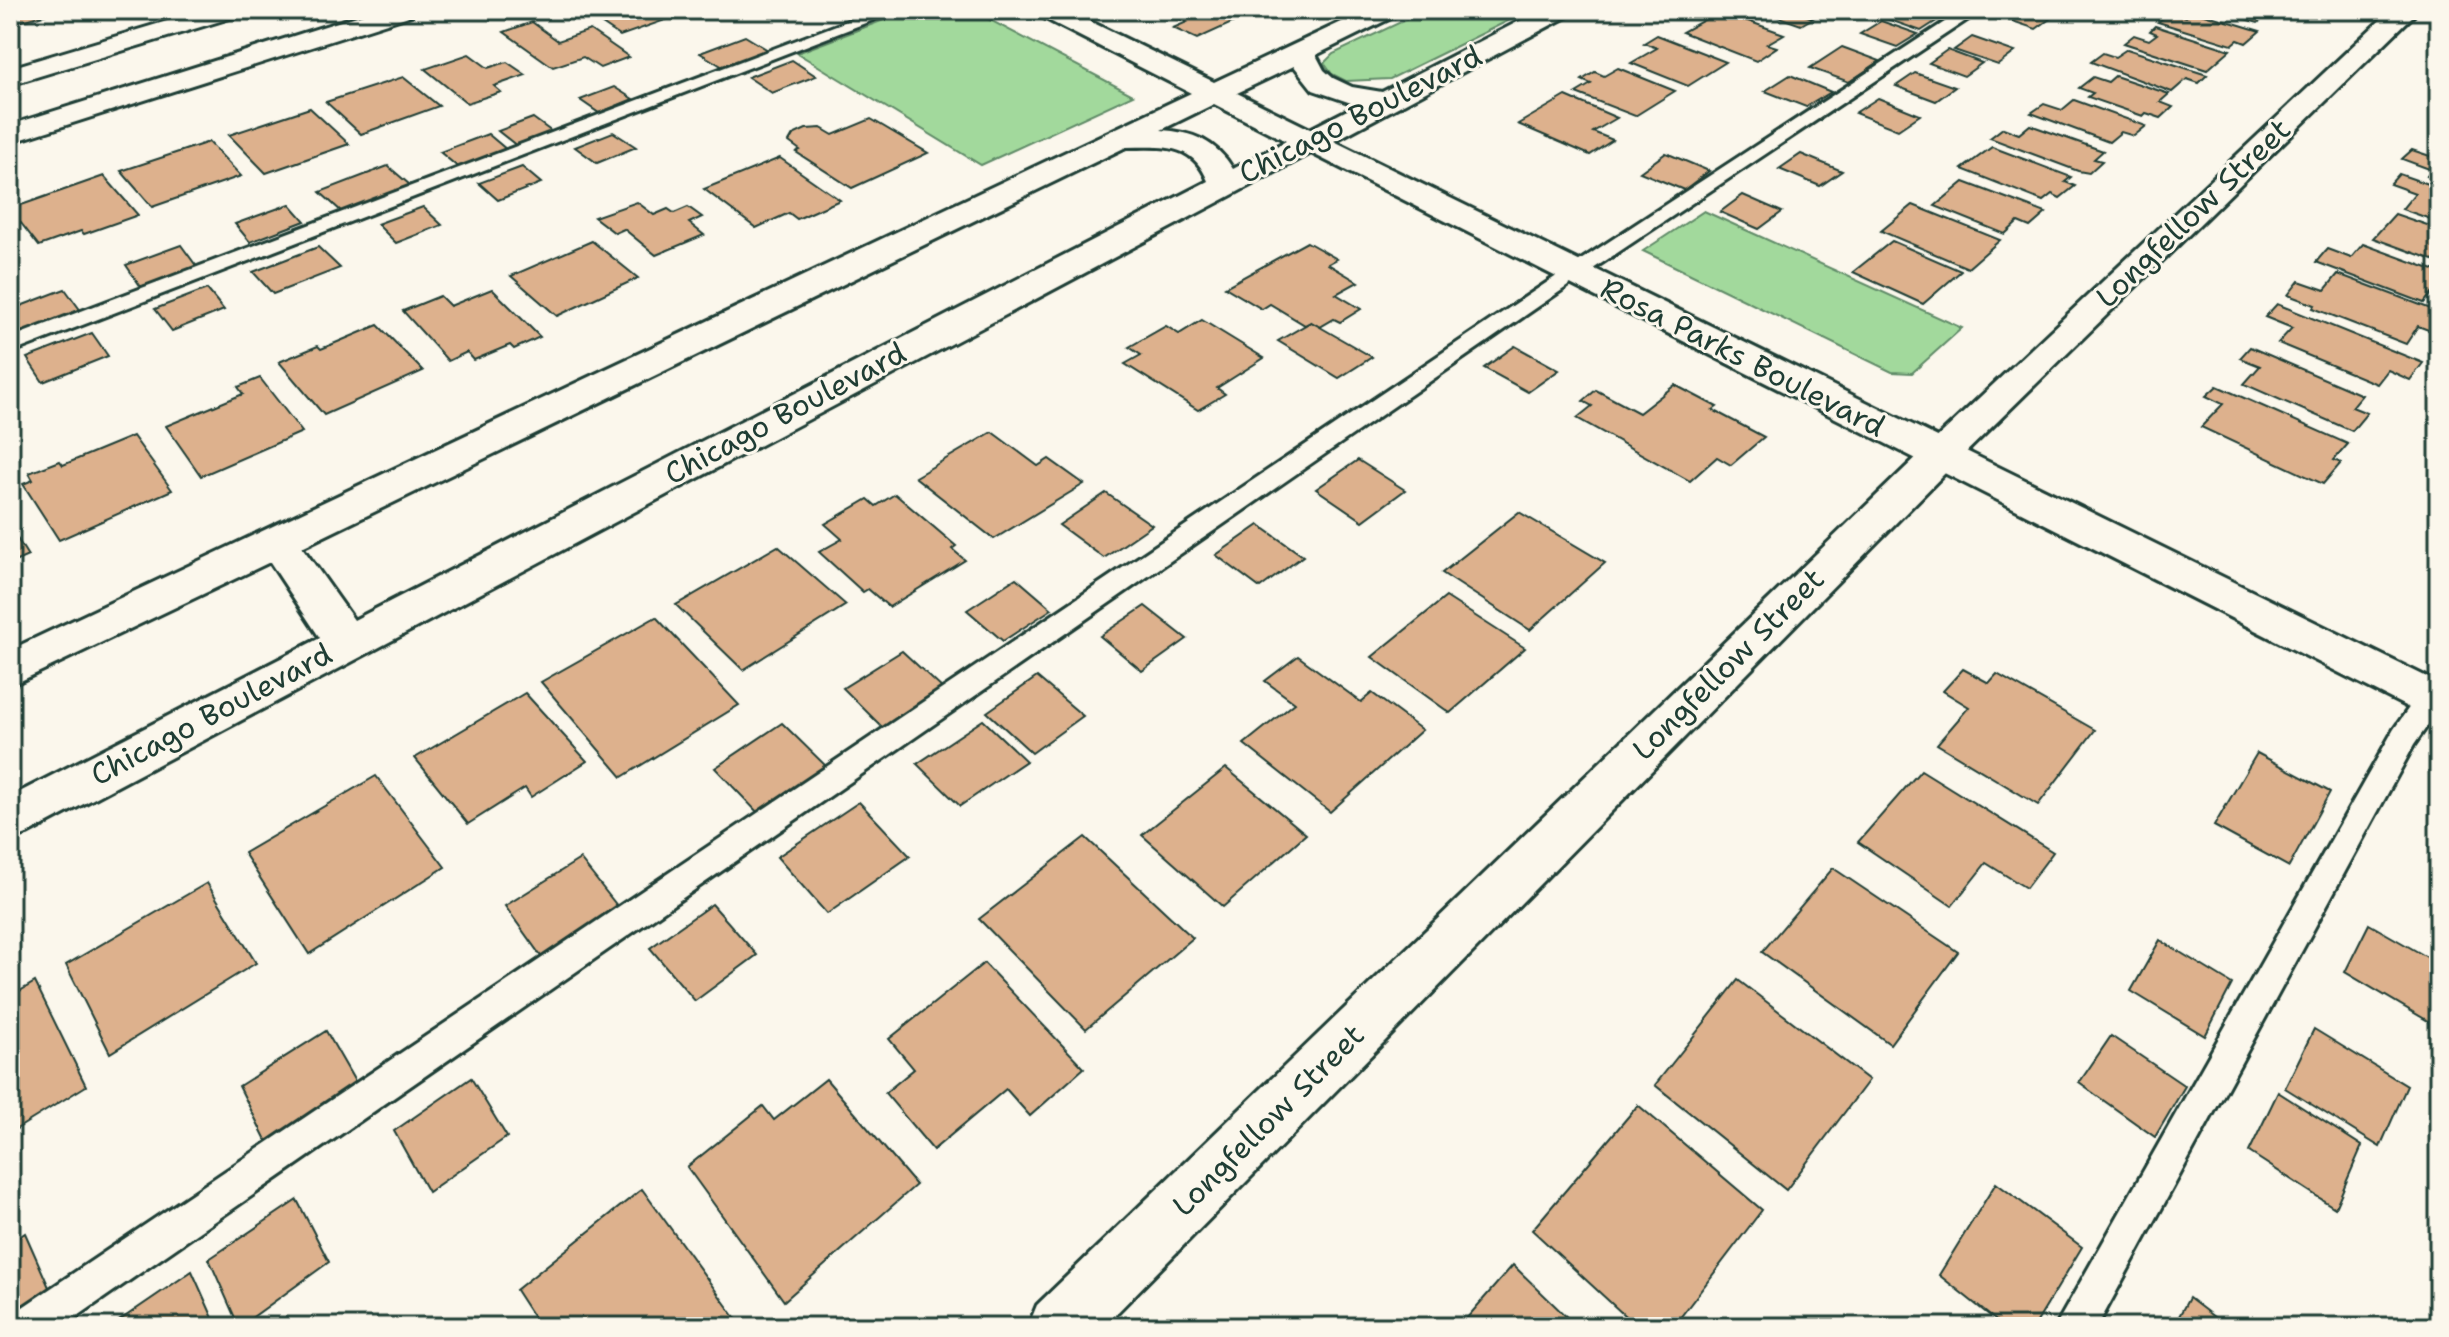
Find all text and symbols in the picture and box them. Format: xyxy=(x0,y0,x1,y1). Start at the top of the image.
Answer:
street label: Chicago Boulevard xyxy=(1231,35,1489,193)
street label: Longfellow Street xyxy=(2087,109,2299,317)
street label: Rosa Parks Boulevard xyxy=(1594,267,1892,447)
street label: Chicago Boulevard xyxy=(657,332,913,494)
street label: Longfellow Street xyxy=(1623,559,1833,769)
street label: Chicago Boulevard xyxy=(83,633,339,795)
street label: Longfellow Street xyxy=(1163,1015,1373,1225)

